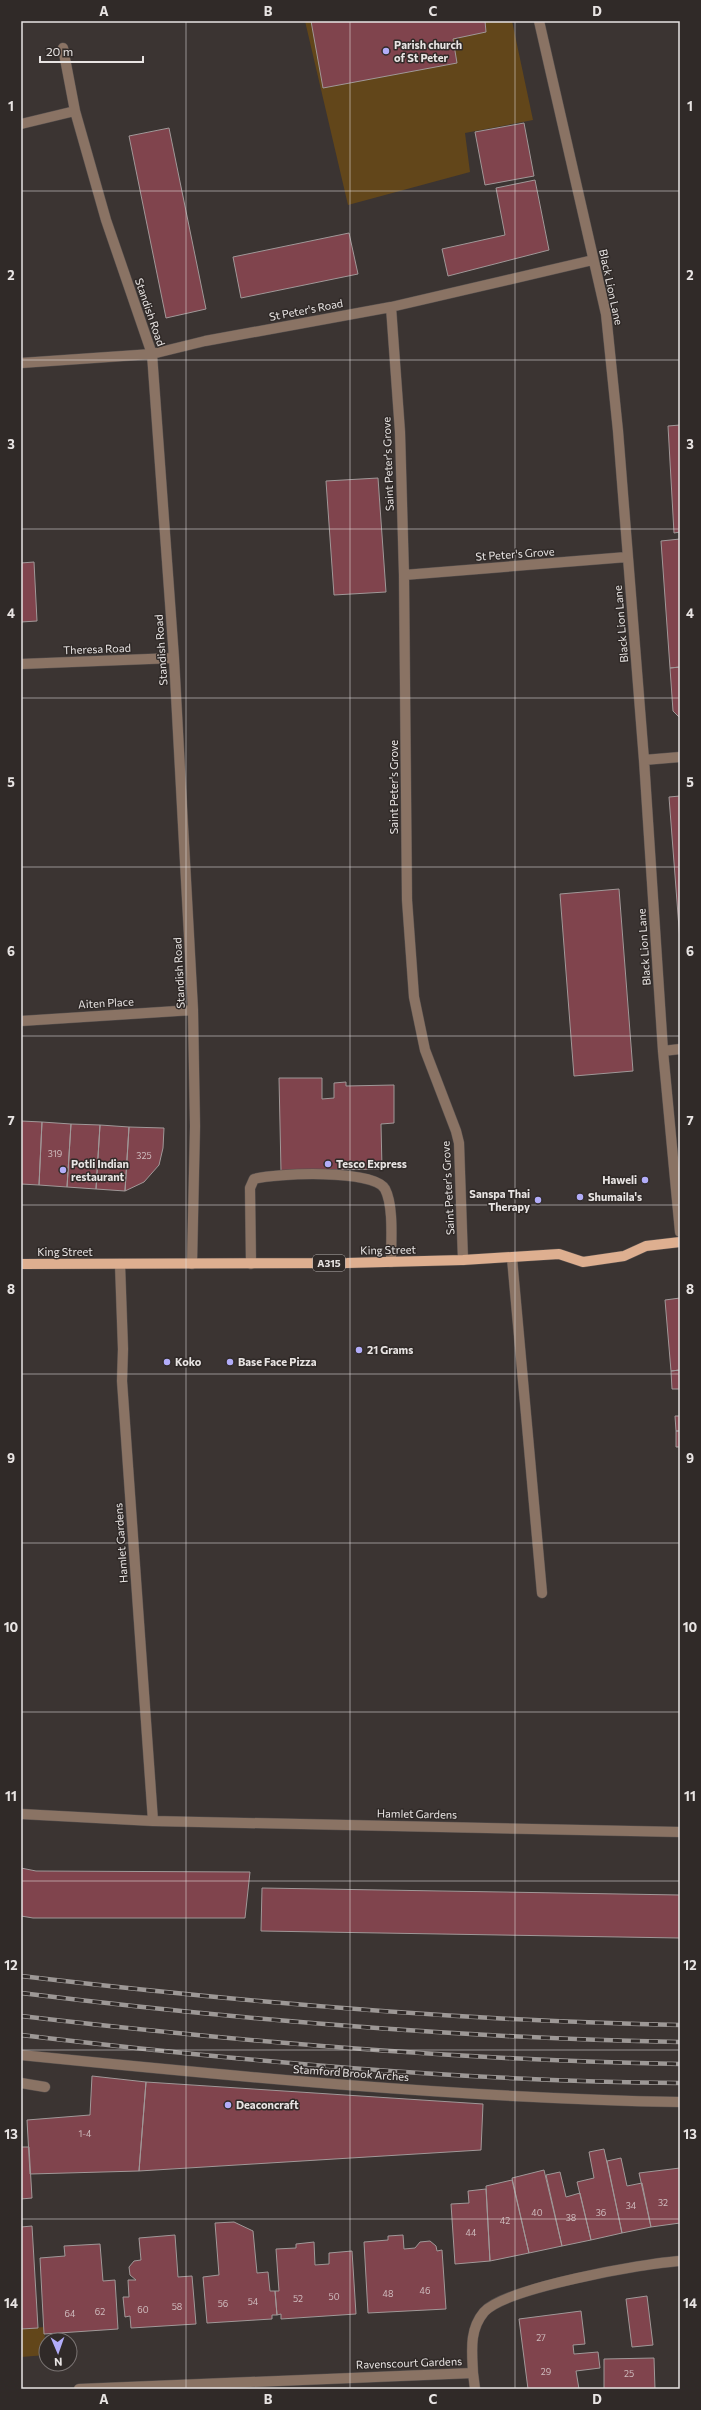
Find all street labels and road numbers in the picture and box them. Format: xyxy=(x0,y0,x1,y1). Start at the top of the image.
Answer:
street label: Black Lion Lane xyxy=(597,248,626,326)
street label: Standish Road xyxy=(133,276,168,348)
street label: St Peter's Road xyxy=(268,296,344,323)
street label: Saint Peter's Grove xyxy=(379,417,396,511)
street label: St Peter's Grove xyxy=(475,544,555,563)
street label: Black Lion Lane xyxy=(611,585,630,663)
street label: Standish Road xyxy=(152,614,169,686)
street label: Theresa Road xyxy=(63,641,131,656)
street label: Saint Peter's Grove xyxy=(387,740,400,834)
street label: Black Lion Lane xyxy=(634,908,653,986)
street label: Standish Road xyxy=(170,937,187,1009)
street label: Aiten Place xyxy=(78,995,134,1010)
street label: Saint Peter's Grove xyxy=(439,1140,456,1235)
street label: King Street xyxy=(360,1243,416,1256)
street label: King Street xyxy=(37,1245,93,1258)
road number: A315 xyxy=(313,1255,345,1271)
street label: Hamlet Gardens xyxy=(111,1503,130,1583)
street label: Hamlet Gardens xyxy=(377,1806,457,1821)
street label: Stamford Brook Arches xyxy=(293,2062,410,2083)
street label: Ravenscourt Gardens xyxy=(356,2354,462,2371)

